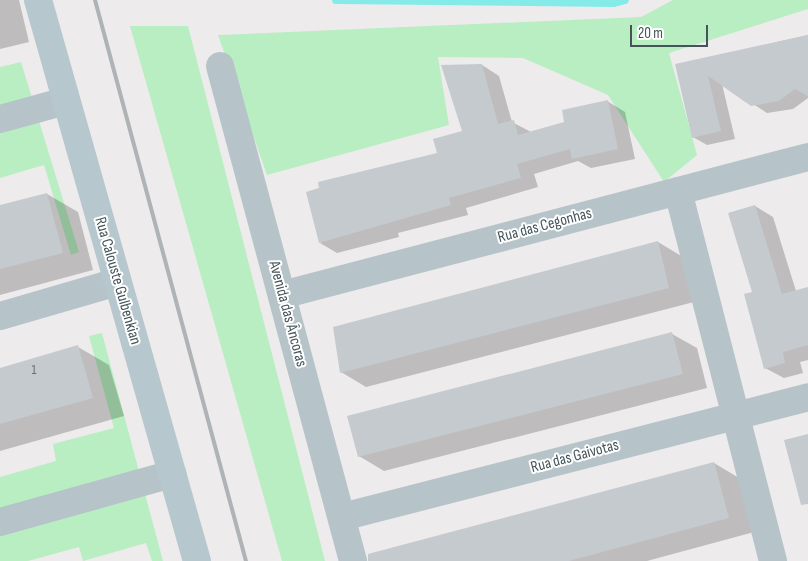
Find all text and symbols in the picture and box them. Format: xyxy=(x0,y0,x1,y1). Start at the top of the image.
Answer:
scale bar xyxy=(633,15,710,47)
text: 20 m xyxy=(638,24,663,43)
street label: Rua das Cegonhas xyxy=(496,204,594,248)
street label: Rua Calouste Gulbenkian xyxy=(90,215,144,347)
street label: Avenida das Âncoras xyxy=(264,259,310,369)
house number: 1 xyxy=(32,362,36,378)
street label: Rua das Gaivotas xyxy=(529,436,621,478)

